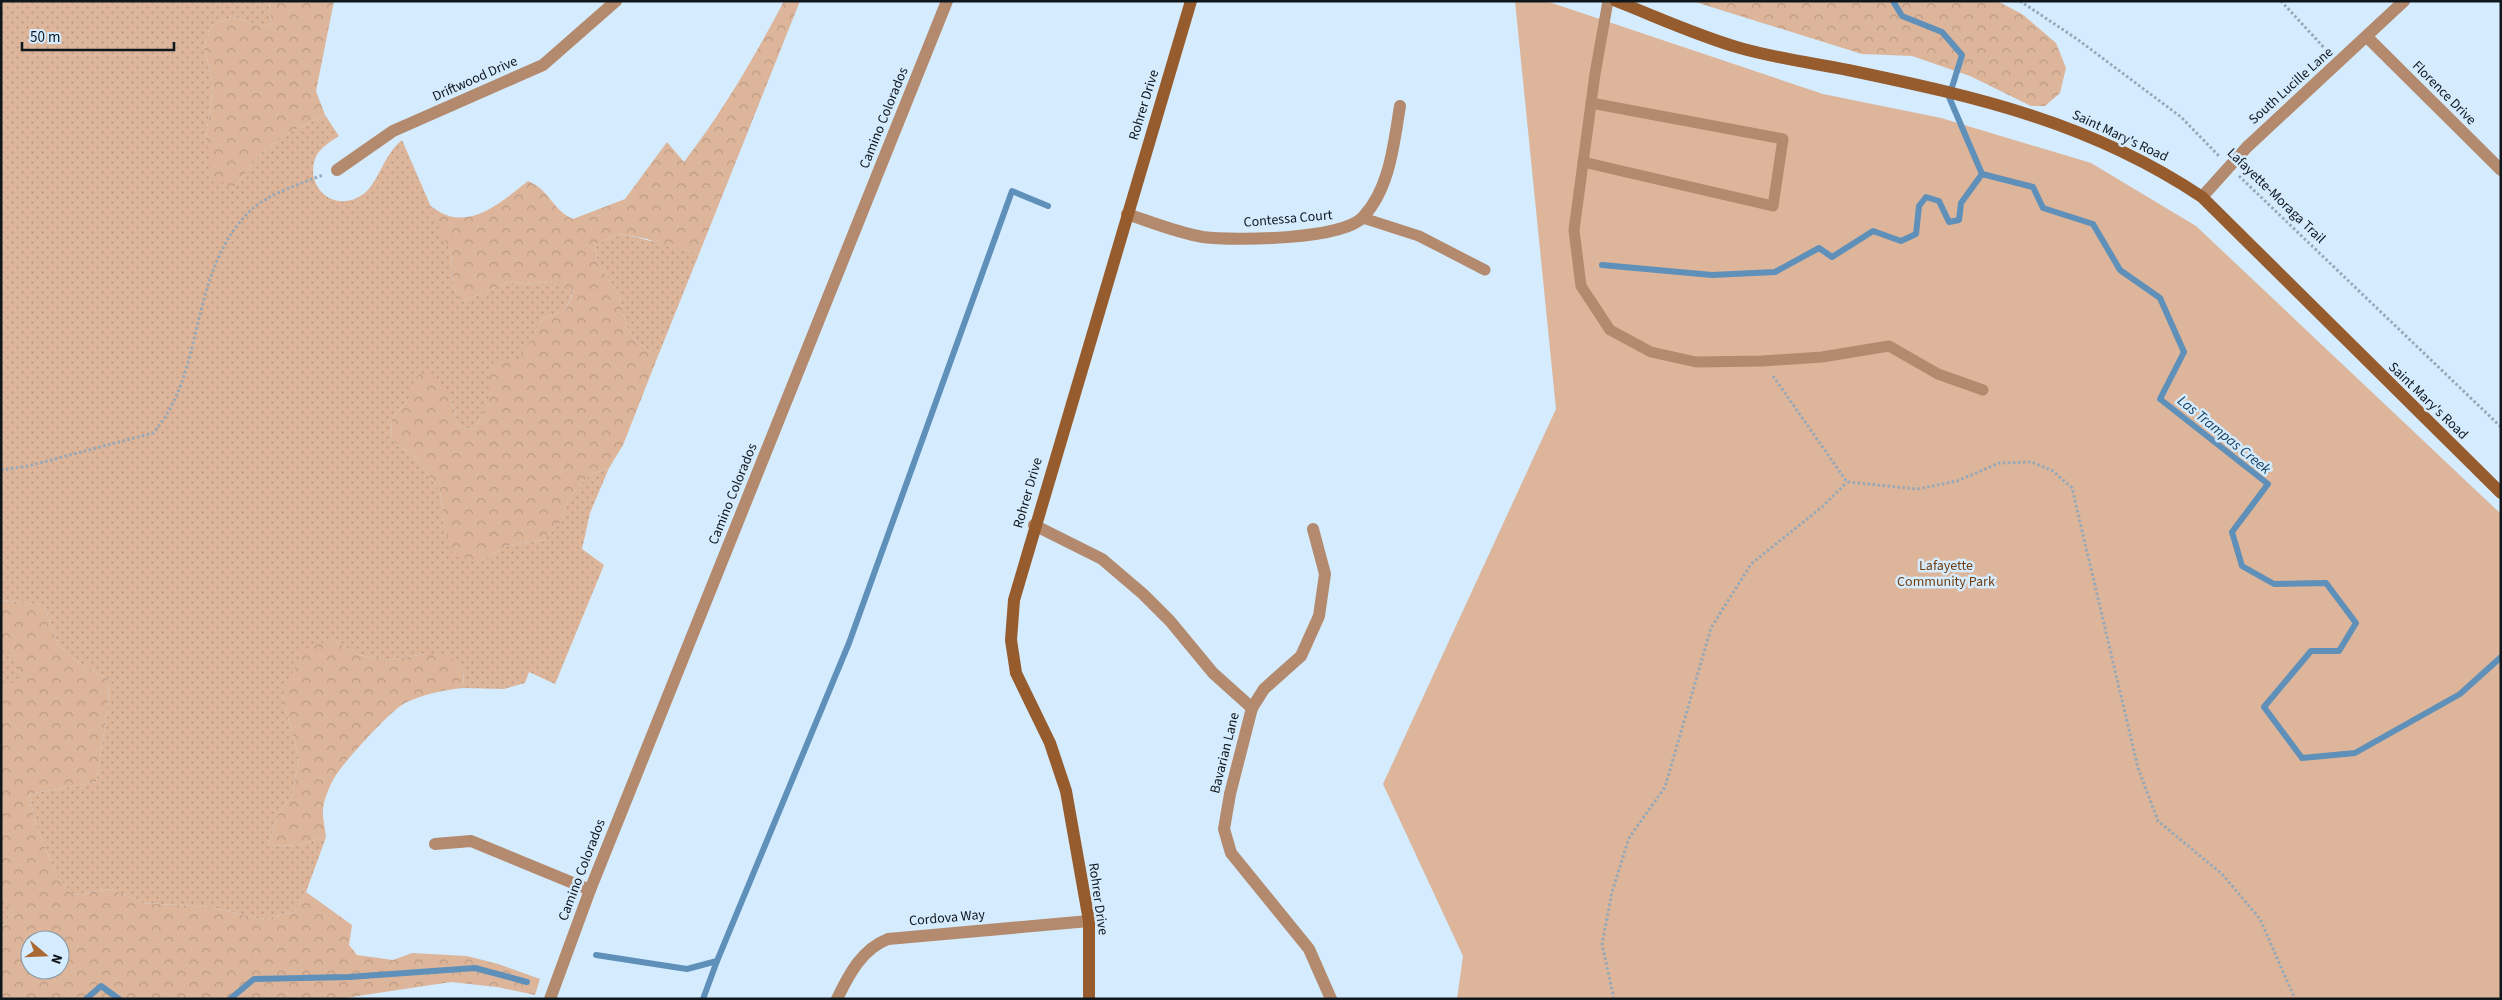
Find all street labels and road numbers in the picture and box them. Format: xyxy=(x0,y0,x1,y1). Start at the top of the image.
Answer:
street label: South Lucille Lane xyxy=(2244,43,2338,129)
street label: Driftwood Drive xyxy=(429,51,521,107)
street label: Florence Drive xyxy=(2407,56,2481,130)
street label: Camino Colorados xyxy=(855,64,913,172)
street label: Rohrer Drive xyxy=(1124,67,1164,143)
street label: Saint Mary's Road xyxy=(2069,105,2171,167)
street label: Lafayette-Moraga Trail xyxy=(2222,144,2330,249)
street label: Contessa Court xyxy=(1243,205,1334,233)
street label: Saint Mary's Road xyxy=(2384,358,2472,444)
street label: Camino Colorados xyxy=(704,440,762,548)
street label: Rohrer Drive xyxy=(1008,455,1048,531)
street label: Bavarian Lane xyxy=(1205,710,1245,796)
street label: Camino Colorados xyxy=(553,816,611,924)
street label: Rohrer Drive xyxy=(1083,862,1113,936)
street label: Cordova Way xyxy=(908,905,986,931)

